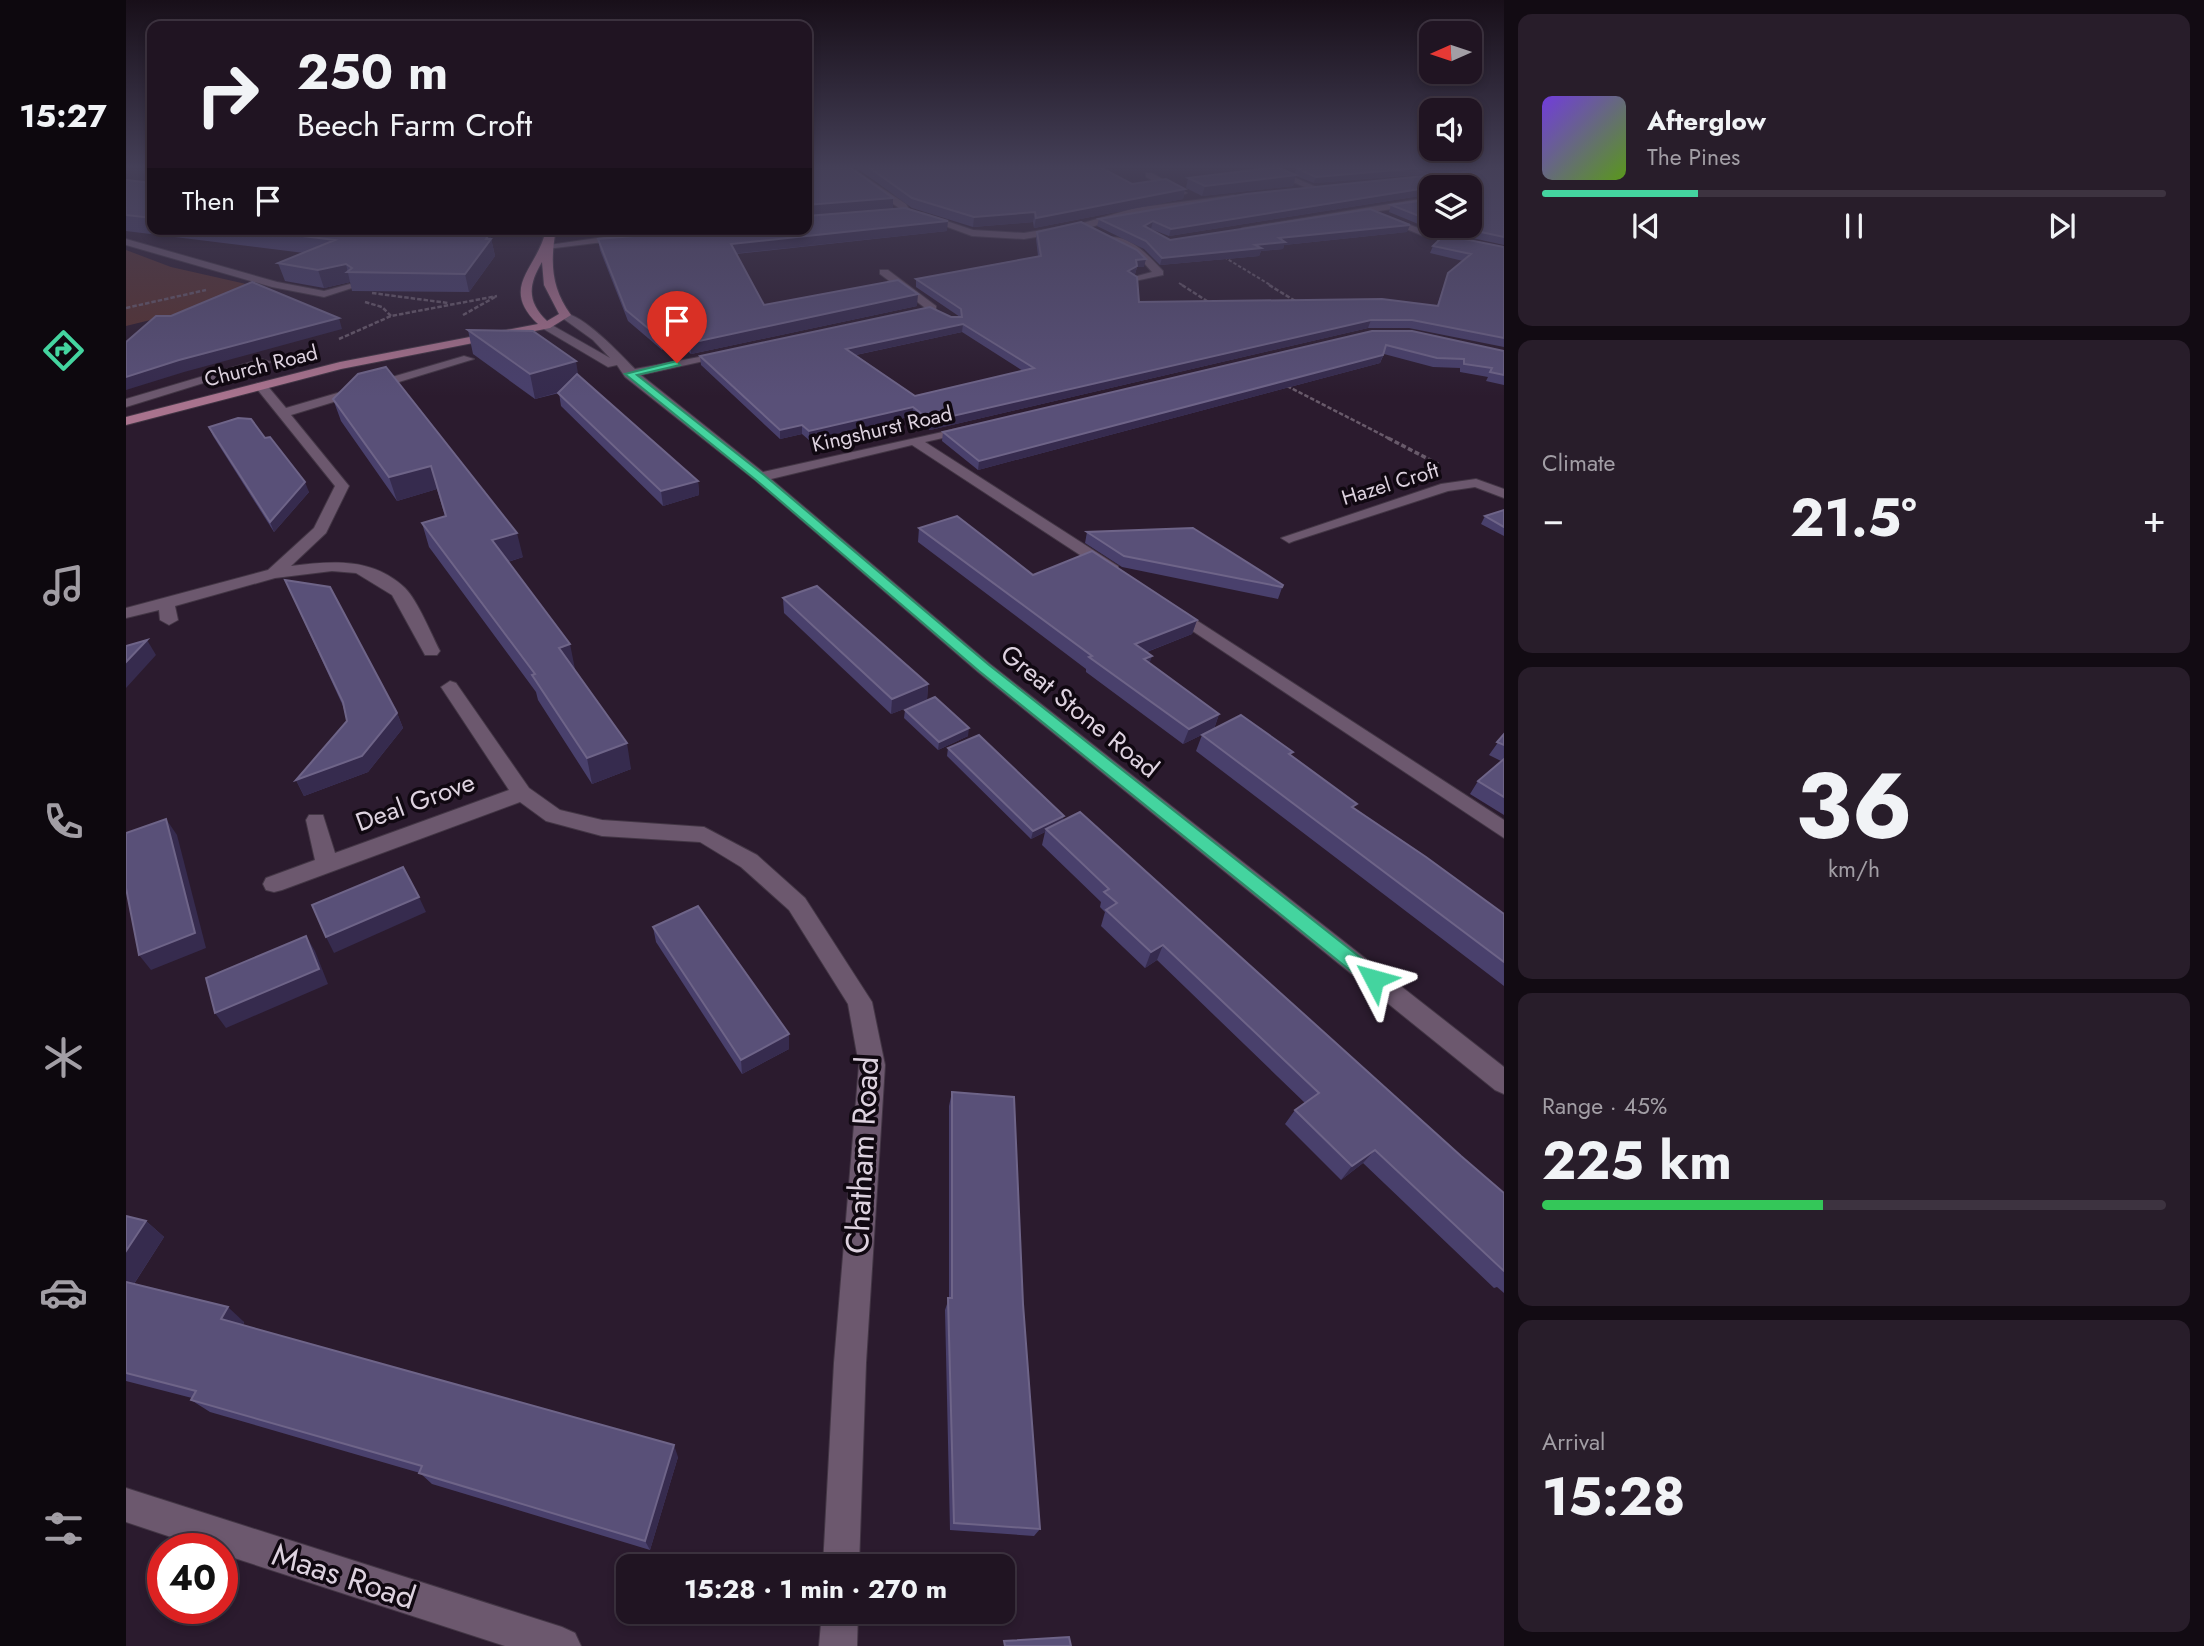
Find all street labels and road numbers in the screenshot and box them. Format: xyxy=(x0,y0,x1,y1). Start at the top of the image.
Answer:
street label: Church Road xyxy=(201,337,321,395)
street label: Kingshurst Road xyxy=(809,398,955,460)
street label: Hazel Croft xyxy=(1338,455,1442,513)
street label: Great Stone Road xyxy=(993,635,1167,787)
street label: Deal Grove xyxy=(350,763,480,841)
street label: Chatham Road xyxy=(834,1055,890,1255)
street label: Maas Road xyxy=(266,1531,422,1621)

